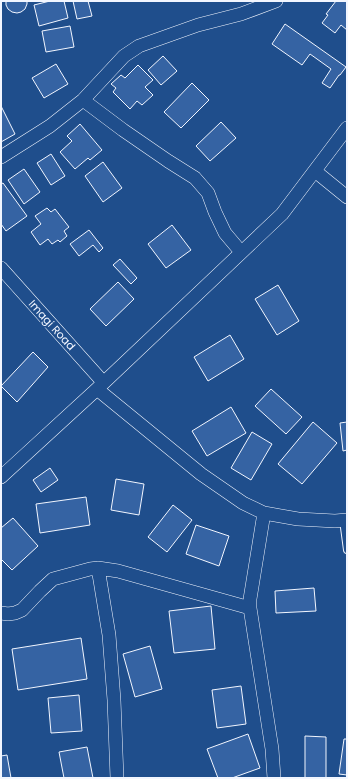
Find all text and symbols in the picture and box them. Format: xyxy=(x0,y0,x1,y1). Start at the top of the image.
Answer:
street label: Imagi Road xyxy=(25,296,79,354)

